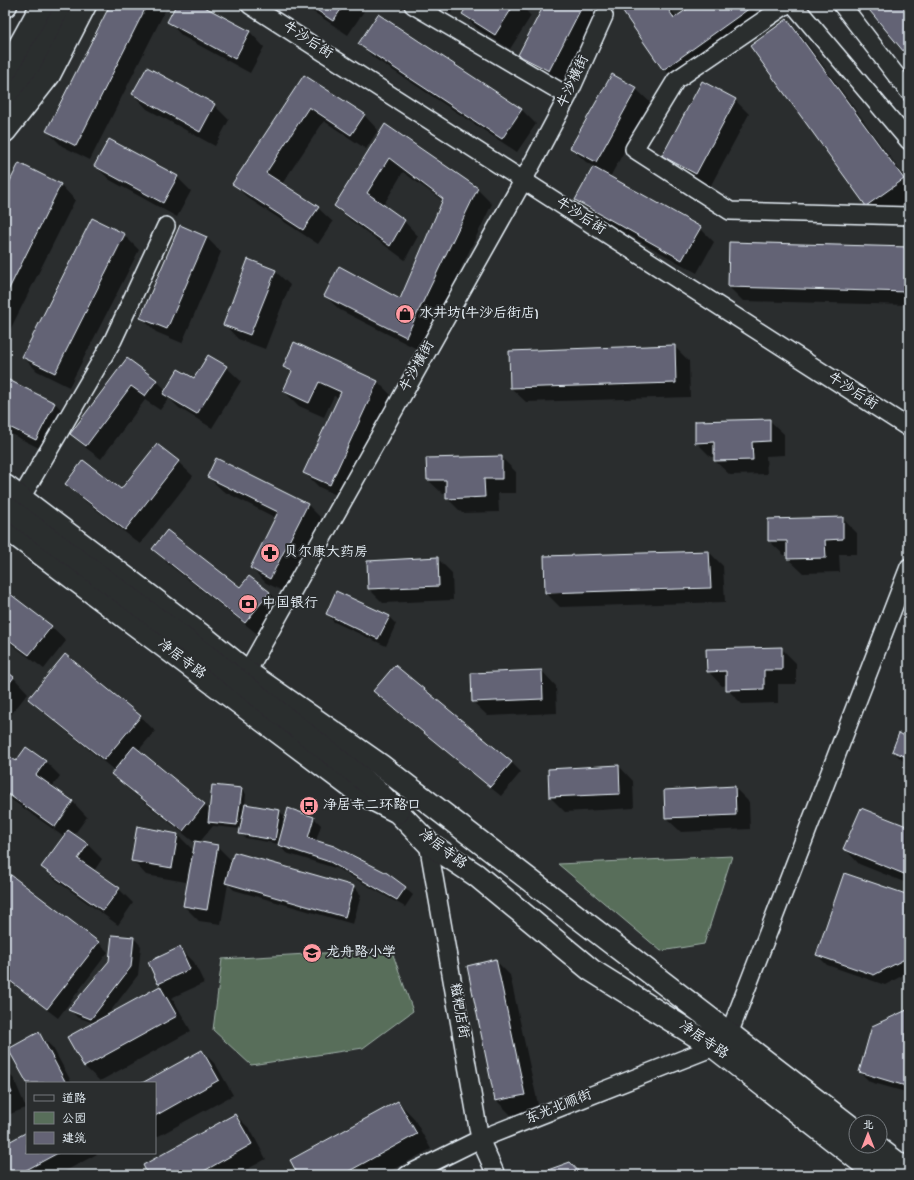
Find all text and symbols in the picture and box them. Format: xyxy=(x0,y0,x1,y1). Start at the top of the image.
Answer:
street label: 牛沙后街 xyxy=(279,18,336,63)
street label: 牛沙横街 xyxy=(554,53,594,111)
street label: 牛沙后街 xyxy=(552,194,609,239)
shop icon: 水井坊(牛沙后街店) xyxy=(394,303,416,325)
place label: 水井坊(牛沙后街店) xyxy=(419,305,539,323)
street label: 牛沙横街 xyxy=(396,338,439,396)
street label: 牛沙后街 xyxy=(824,369,881,414)
pharmacy icon: 贝尔康大药房 xyxy=(259,542,281,564)
place label: 贝尔康大药房 xyxy=(284,544,368,562)
bank icon: 中国银行 xyxy=(237,593,259,615)
place label: 中国银行 xyxy=(262,595,318,613)
street label: 净居寺路 xyxy=(154,636,209,684)
bus stop icon: 净居寺二环路口 xyxy=(298,795,320,817)
place label: 净居寺二环路口 xyxy=(323,797,421,815)
street label: 净居寺路 xyxy=(415,826,470,874)
school or university icon: 龙舟路小学 xyxy=(301,942,323,964)
place label: 龙舟路小学 xyxy=(326,944,396,962)
street label: 糍粑店街 xyxy=(445,982,472,1040)
street label: 净居寺路 xyxy=(675,1017,732,1064)
legend xyxy=(26,1082,156,1154)
street label: 东光北顺街 xyxy=(523,1086,595,1129)
text: 道路 xyxy=(62,1092,86,1107)
text: 公园 xyxy=(62,1112,86,1127)
north arrow xyxy=(848,1114,888,1154)
text: 北 xyxy=(863,1120,874,1132)
text: 建筑 xyxy=(62,1132,86,1147)

